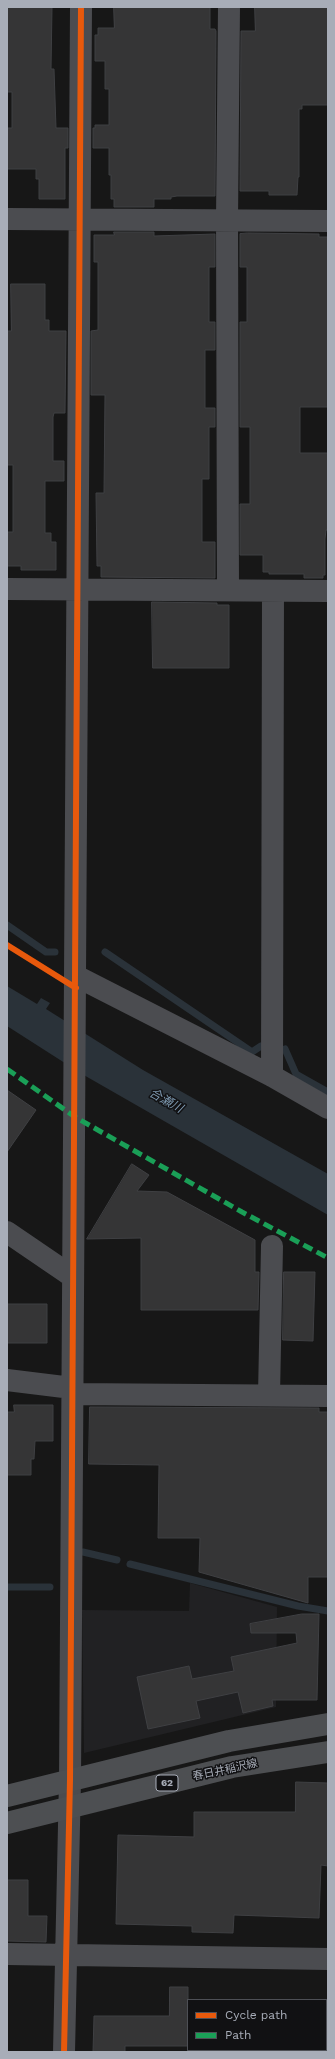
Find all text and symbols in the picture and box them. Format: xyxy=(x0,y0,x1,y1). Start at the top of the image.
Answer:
water label: 合瀬川 xyxy=(147,1086,185,1116)
street label: 春日井稲沢線 xyxy=(191,1757,259,1783)
road number: 62 xyxy=(156,1775,178,1791)
legend xyxy=(187,1999,327,2051)
text: Cycle path xyxy=(225,2008,287,2022)
text: Path xyxy=(225,2028,251,2042)

